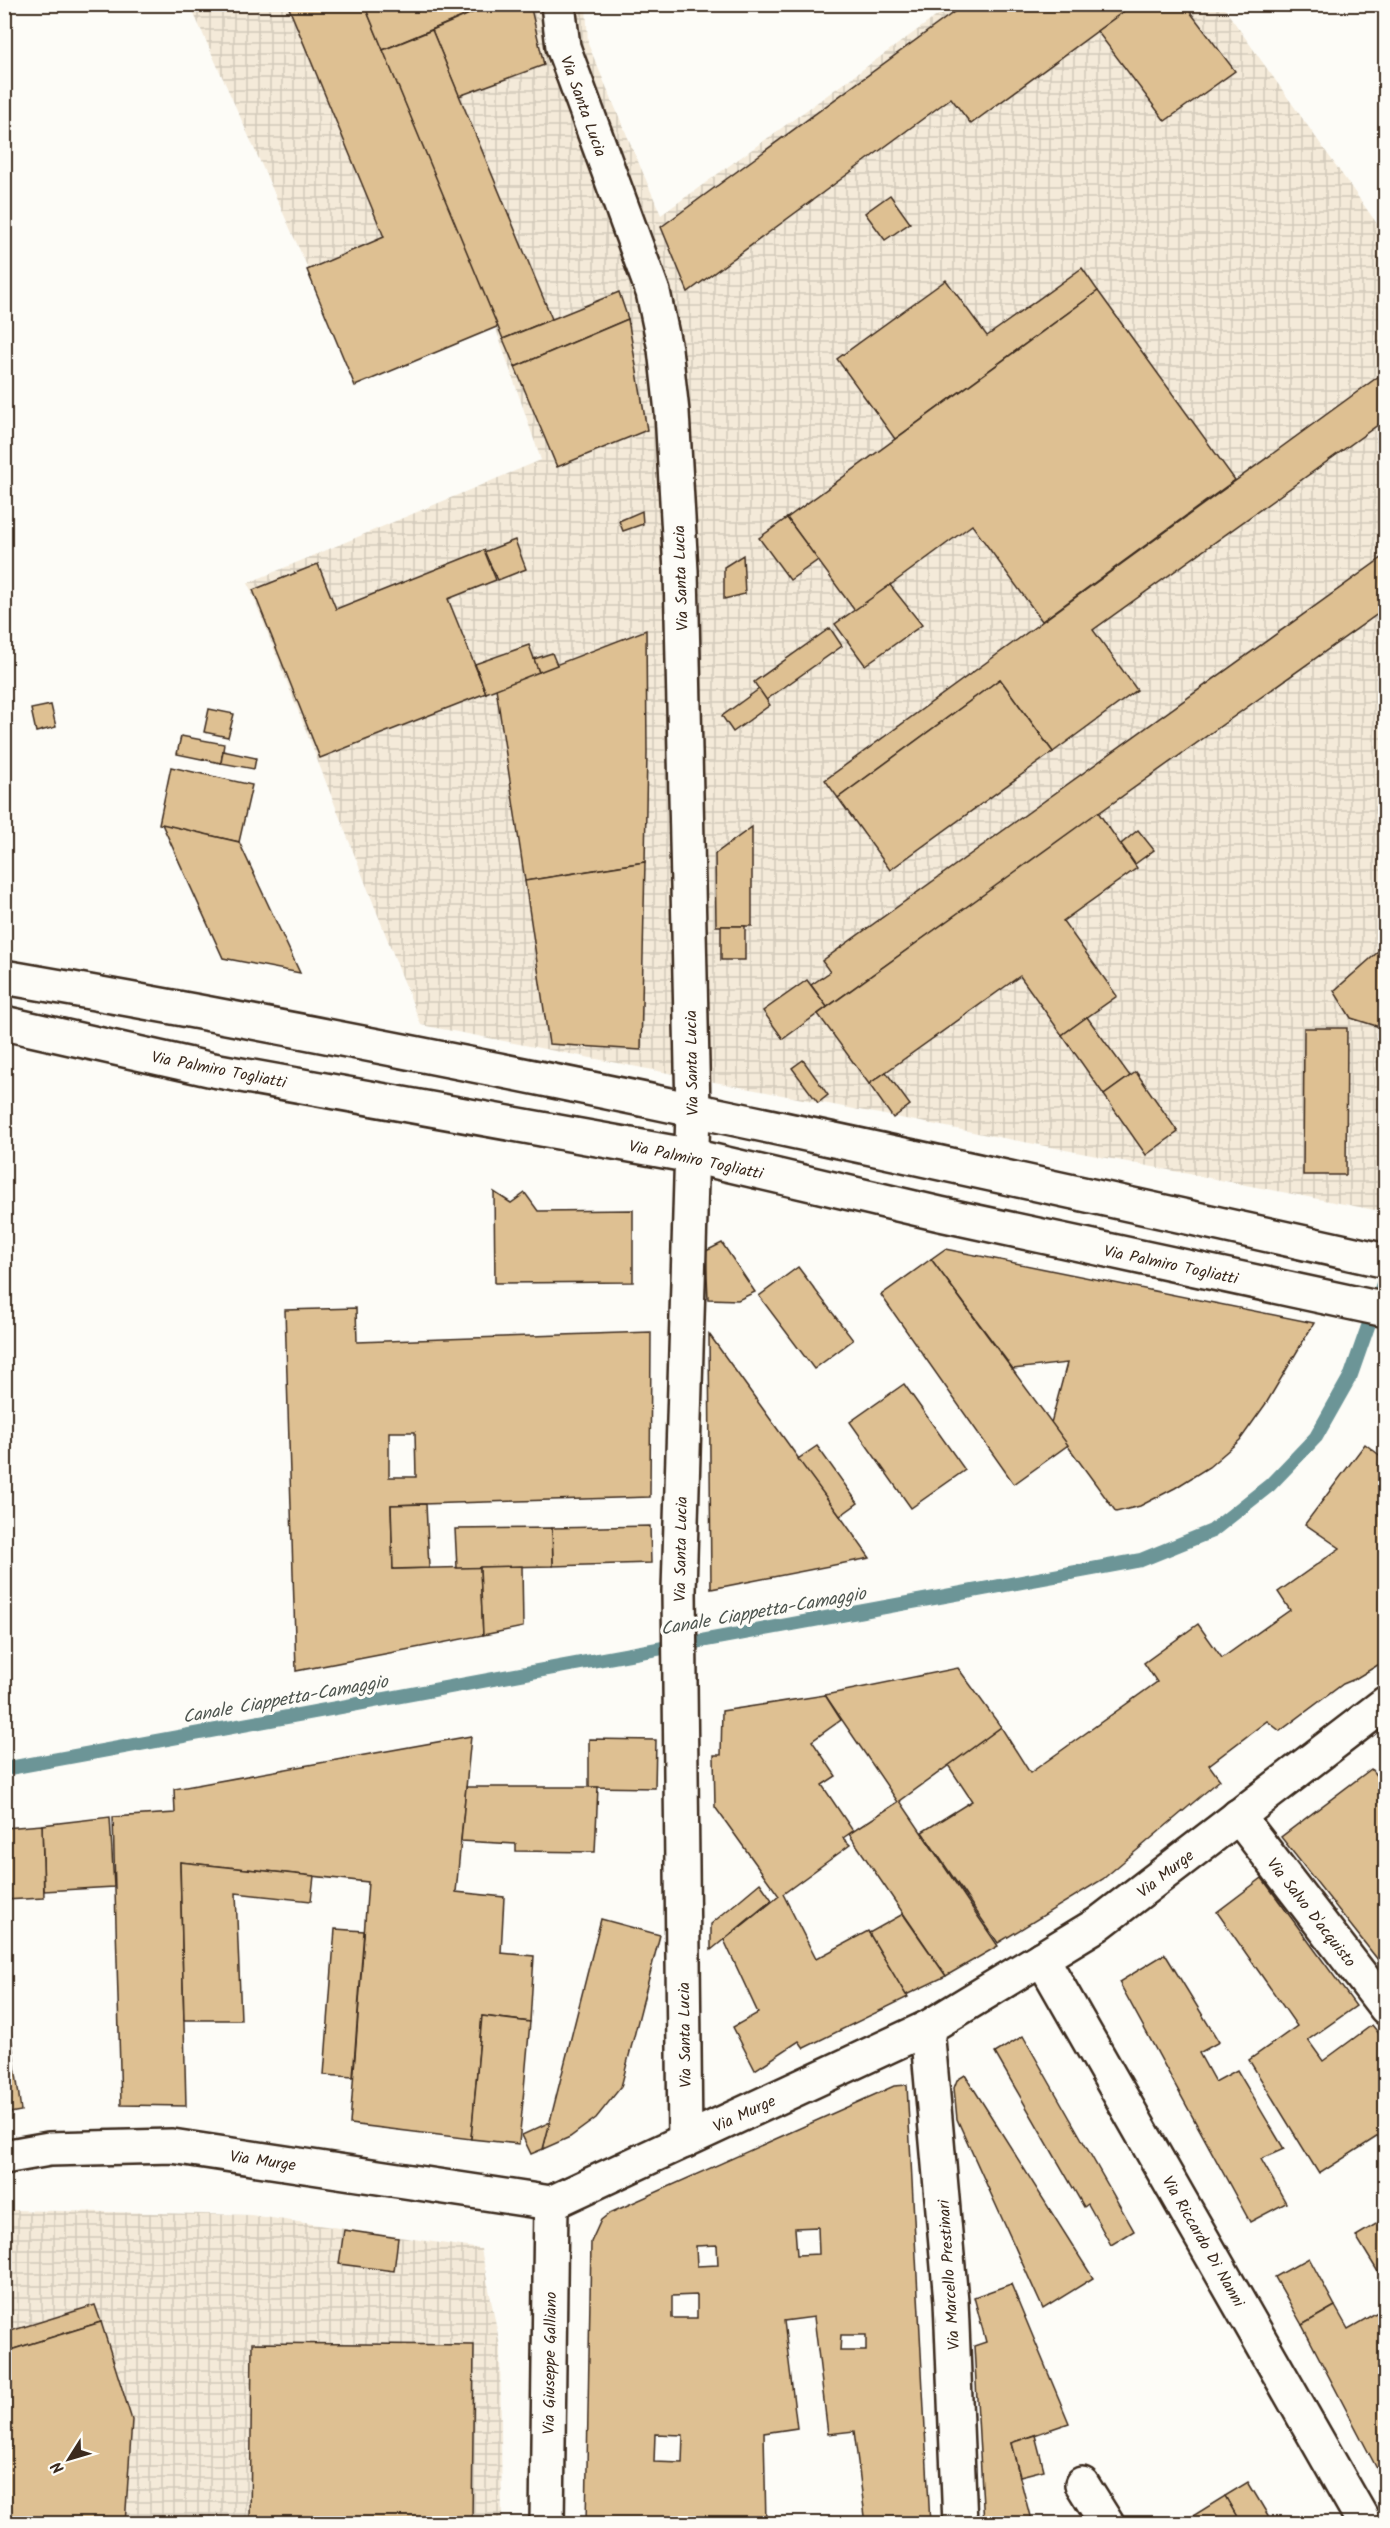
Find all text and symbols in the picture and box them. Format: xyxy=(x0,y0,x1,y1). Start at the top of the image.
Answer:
street label: Via Santa Lucia xyxy=(553,53,612,160)
street label: Via Santa Lucia xyxy=(667,525,696,631)
street label: Via Santa Lucia xyxy=(679,1010,706,1116)
street label: Via Palmiro Togliatti xyxy=(149,1045,289,1096)
street label: Via Palmiro Togliatti xyxy=(626,1134,766,1187)
street label: Via Palmiro Togliatti xyxy=(1101,1239,1241,1292)
street label: Via Santa Lucia xyxy=(668,1496,695,1602)
water label: Canale Ciappetta-Camaggio xyxy=(658,1580,870,1645)
water label: Canale Ciappetta-Camaggio xyxy=(180,1668,392,1733)
street label: Via Murge xyxy=(1132,1844,1200,1905)
street label: Via Salvo D'acquisto xyxy=(1260,1853,1362,1973)
street label: Via Santa Lucia xyxy=(672,1982,699,2088)
street label: Via Murge xyxy=(709,2089,780,2140)
street label: Via Murge xyxy=(228,2144,298,2179)
street label: Via Riccardo Di Nanni xyxy=(1155,2171,1251,2313)
street label: Via Marcello Prestinari xyxy=(932,2198,967,2351)
street label: Via Giuseppe Galliano xyxy=(537,2291,564,2435)
north arrow xyxy=(39,2429,99,2489)
text: N xyxy=(45,2456,71,2479)

